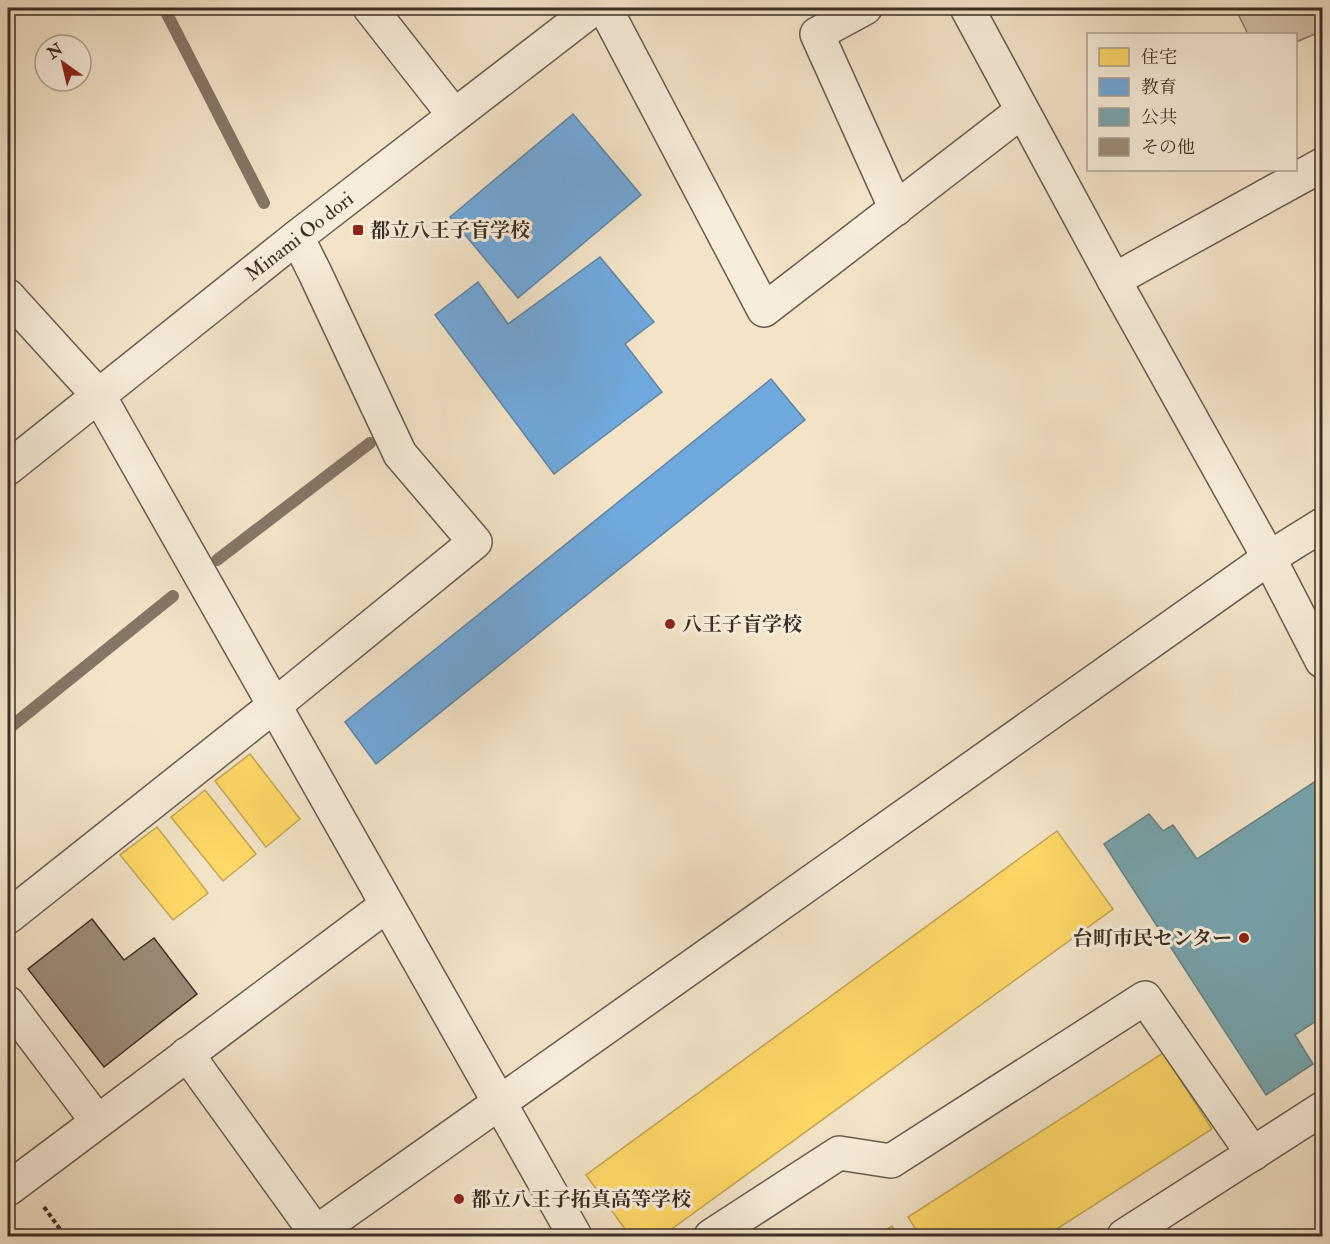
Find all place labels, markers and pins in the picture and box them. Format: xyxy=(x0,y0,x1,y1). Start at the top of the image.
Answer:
place label: 都立八王子盲学校 xyxy=(370,218,530,243)
marker: 都立八王子盲学校 xyxy=(351,223,365,237)
place label: 八王子盲学校 xyxy=(682,612,802,637)
marker: 八王子盲学校 xyxy=(663,617,677,631)
place label: 台町市民センター xyxy=(1073,926,1232,951)
marker: 台町市民センター xyxy=(1237,931,1251,945)
place label: 都立八王子拓真高等学校 xyxy=(471,1187,691,1212)
marker: 都立八王子拓真高等学校 xyxy=(452,1192,466,1206)

